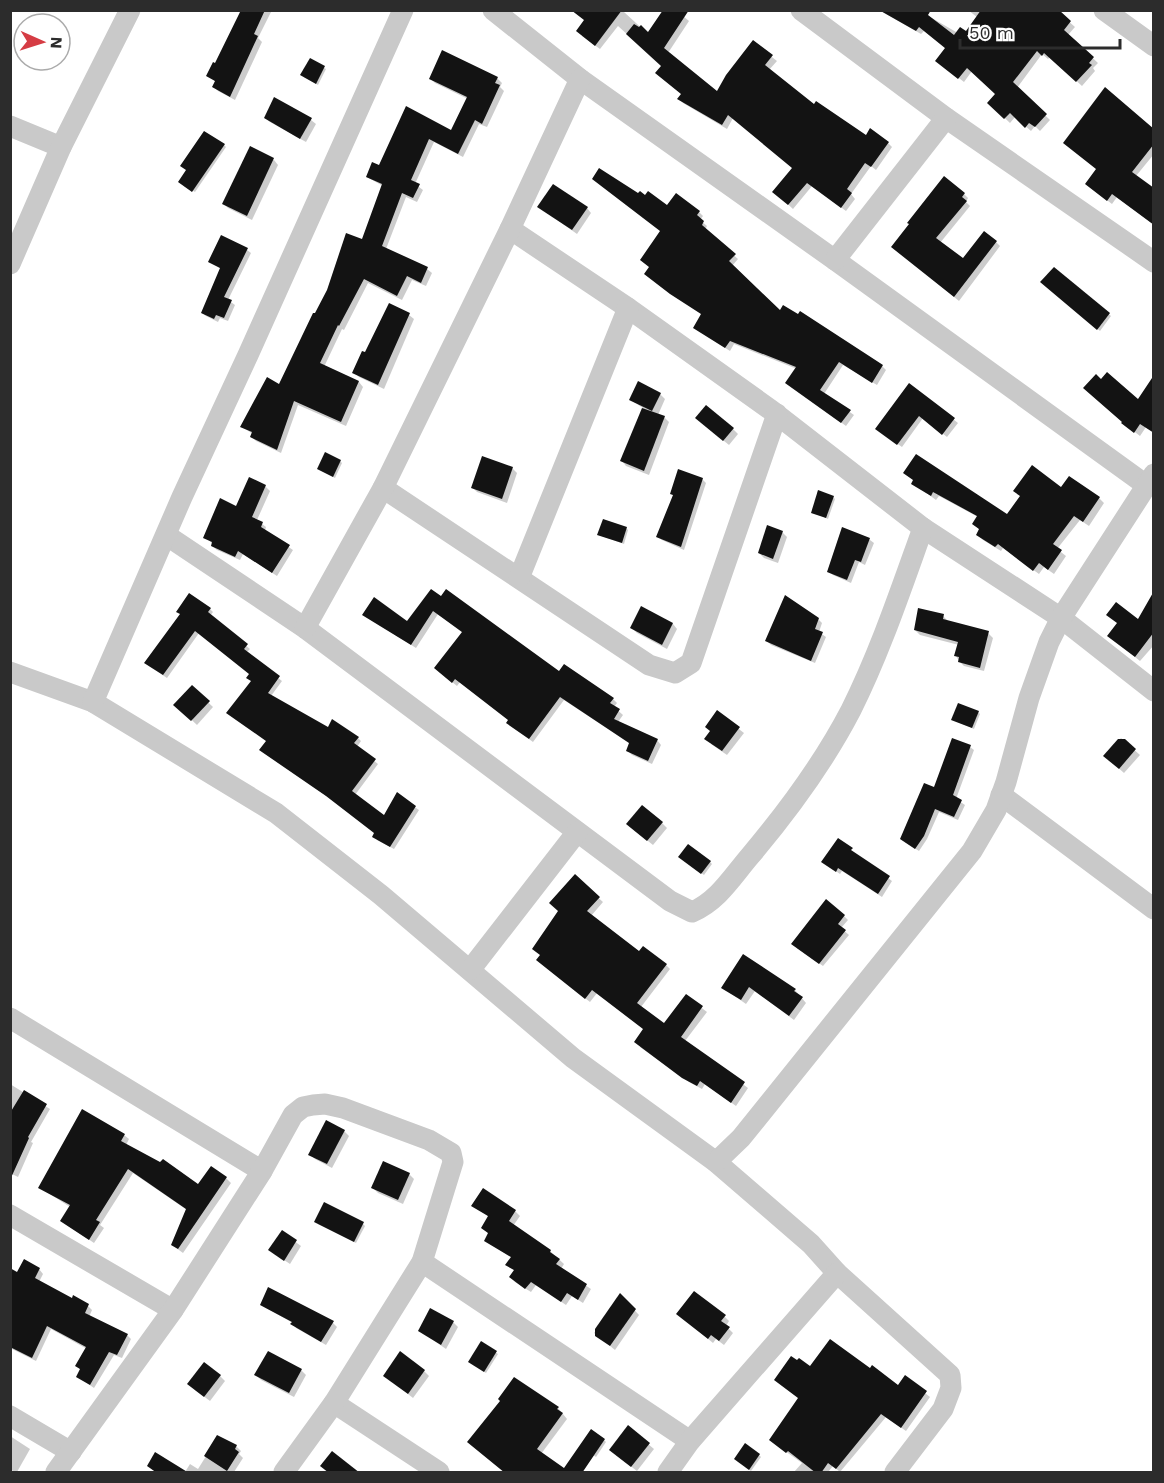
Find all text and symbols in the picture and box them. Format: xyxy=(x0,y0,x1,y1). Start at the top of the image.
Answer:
north arrow xyxy=(12,12,72,72)
scale bar xyxy=(960,12,1120,50)
text: 50 m xyxy=(969,22,1014,43)
text: N xyxy=(47,36,66,49)

